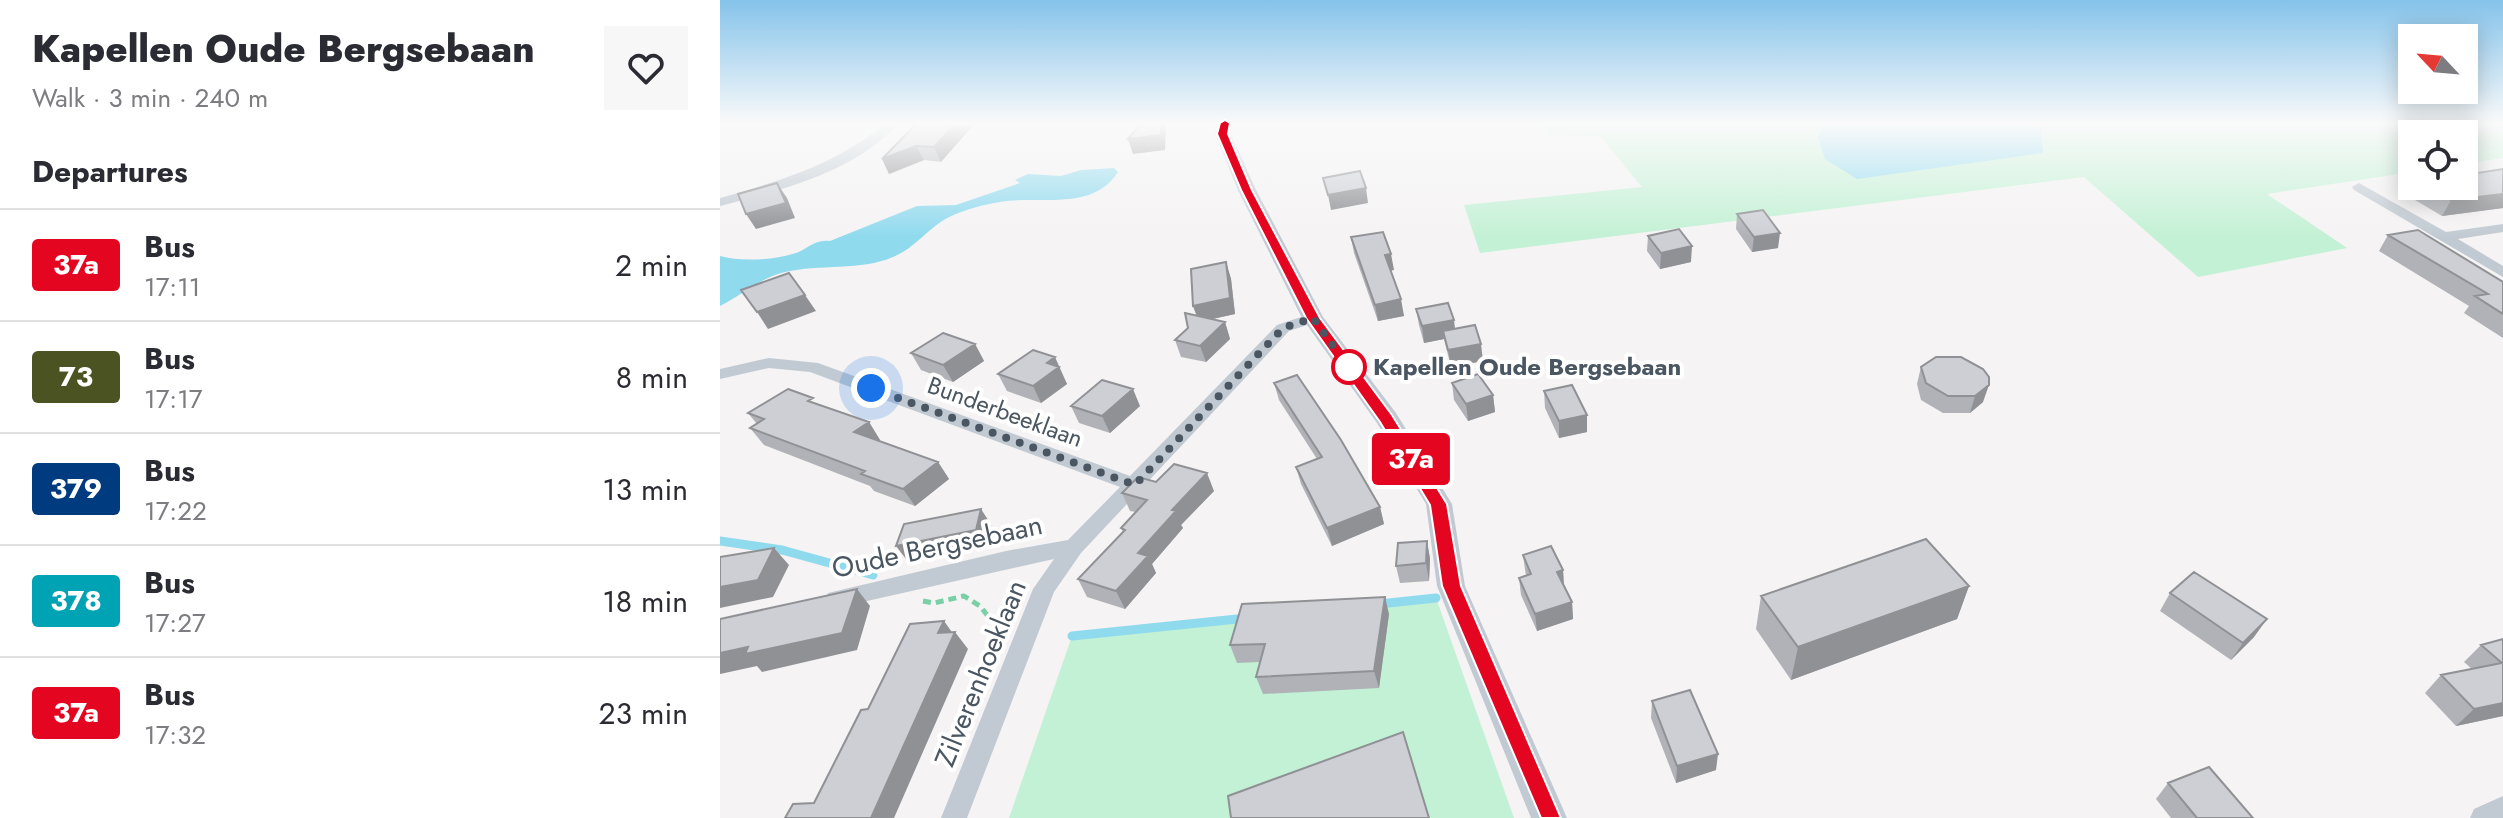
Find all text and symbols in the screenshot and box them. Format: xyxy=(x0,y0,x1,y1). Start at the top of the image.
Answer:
text: Kapellen Oude Bergsebaan xyxy=(32,21,535,76)
north arrow xyxy=(2398,24,2478,104)
map controls xyxy=(2398,24,2478,200)
button: heart xyxy=(604,26,688,110)
text: Walk · 3 min · 240 m xyxy=(32,79,268,117)
button: locate xyxy=(2398,120,2478,200)
text: Departures xyxy=(32,150,188,193)
text: Bus xyxy=(144,225,195,268)
text: 37a xyxy=(53,244,99,285)
text: 2 min xyxy=(615,244,688,287)
text: 17:11 xyxy=(144,268,201,306)
text: Bus xyxy=(144,337,195,380)
place label: Kapellen Oude Bergsebaan xyxy=(1373,349,1681,384)
marker: Kapellen Oude Bergsebaan xyxy=(1332,350,1366,384)
text: 73 xyxy=(59,356,93,397)
text: 8 min xyxy=(616,356,688,399)
street label: Bunderbeeklaan xyxy=(923,367,1088,456)
your location xyxy=(851,368,891,408)
text: 17:17 xyxy=(144,380,203,418)
line badge: 37a xyxy=(1365,433,1457,485)
text: 37a xyxy=(1388,438,1434,479)
text: Bus xyxy=(144,449,195,492)
text: 379 xyxy=(50,468,102,509)
text: 13 min xyxy=(602,468,688,511)
text: 17:22 xyxy=(144,492,207,530)
street label: Oude Bergsebaan xyxy=(828,504,1046,589)
text: Bus xyxy=(144,561,195,604)
street label: Zilverenhoeklaan xyxy=(924,574,1037,773)
text: 378 xyxy=(50,580,102,621)
text: 18 min xyxy=(602,580,688,623)
text: 17:27 xyxy=(144,604,206,642)
text: Bus xyxy=(144,673,195,716)
text: 37a xyxy=(53,692,99,733)
text: 23 min xyxy=(599,692,688,735)
text: 17:32 xyxy=(144,716,206,754)

